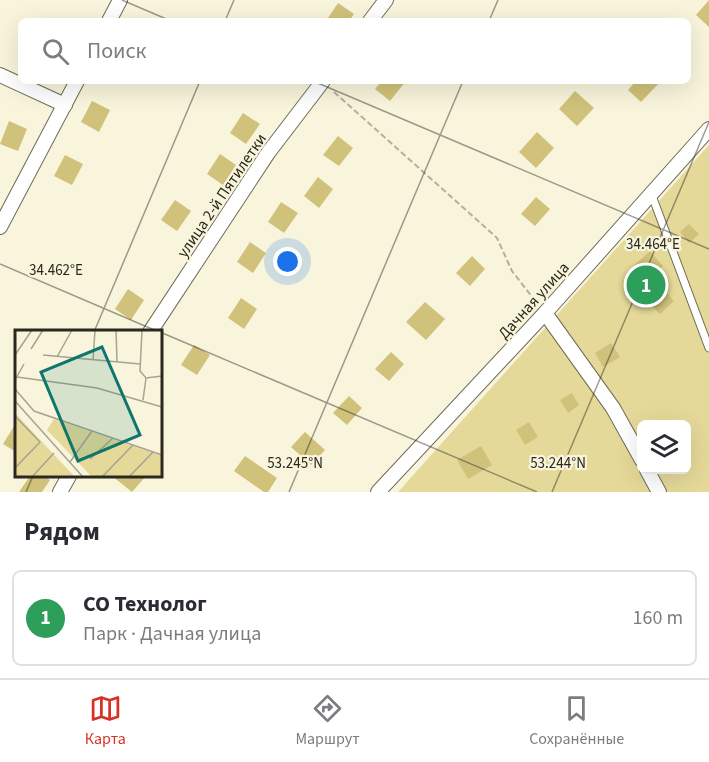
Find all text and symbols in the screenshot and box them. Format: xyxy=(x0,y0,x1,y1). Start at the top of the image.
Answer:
search box xyxy=(18,18,691,84)
icon: search xyxy=(39,35,72,68)
text: Поиск xyxy=(87,35,146,67)
street label: улица 2-й Пятилетки xyxy=(172,129,272,262)
text: 34.464°E xyxy=(626,234,680,255)
your location xyxy=(273,247,302,276)
street label: Дачная улица xyxy=(493,257,574,344)
text: 34.462°E xyxy=(29,260,83,281)
pin: 1 xyxy=(626,262,666,308)
inset map xyxy=(15,330,162,477)
map controls xyxy=(637,420,691,474)
button: layers xyxy=(637,420,691,474)
text: 53.245°N xyxy=(267,453,323,474)
text: 53.244°N xyxy=(530,453,586,474)
text: Рядом xyxy=(24,513,100,550)
text: СО Технолог xyxy=(83,588,207,620)
text: 1 xyxy=(40,604,51,632)
text: 160 m xyxy=(633,604,683,632)
text: Парк · Дачная улица xyxy=(83,620,261,648)
tab: Карта xyxy=(85,692,126,750)
tab: Маршрут xyxy=(295,692,360,750)
tab: Сохранённые xyxy=(529,692,624,750)

